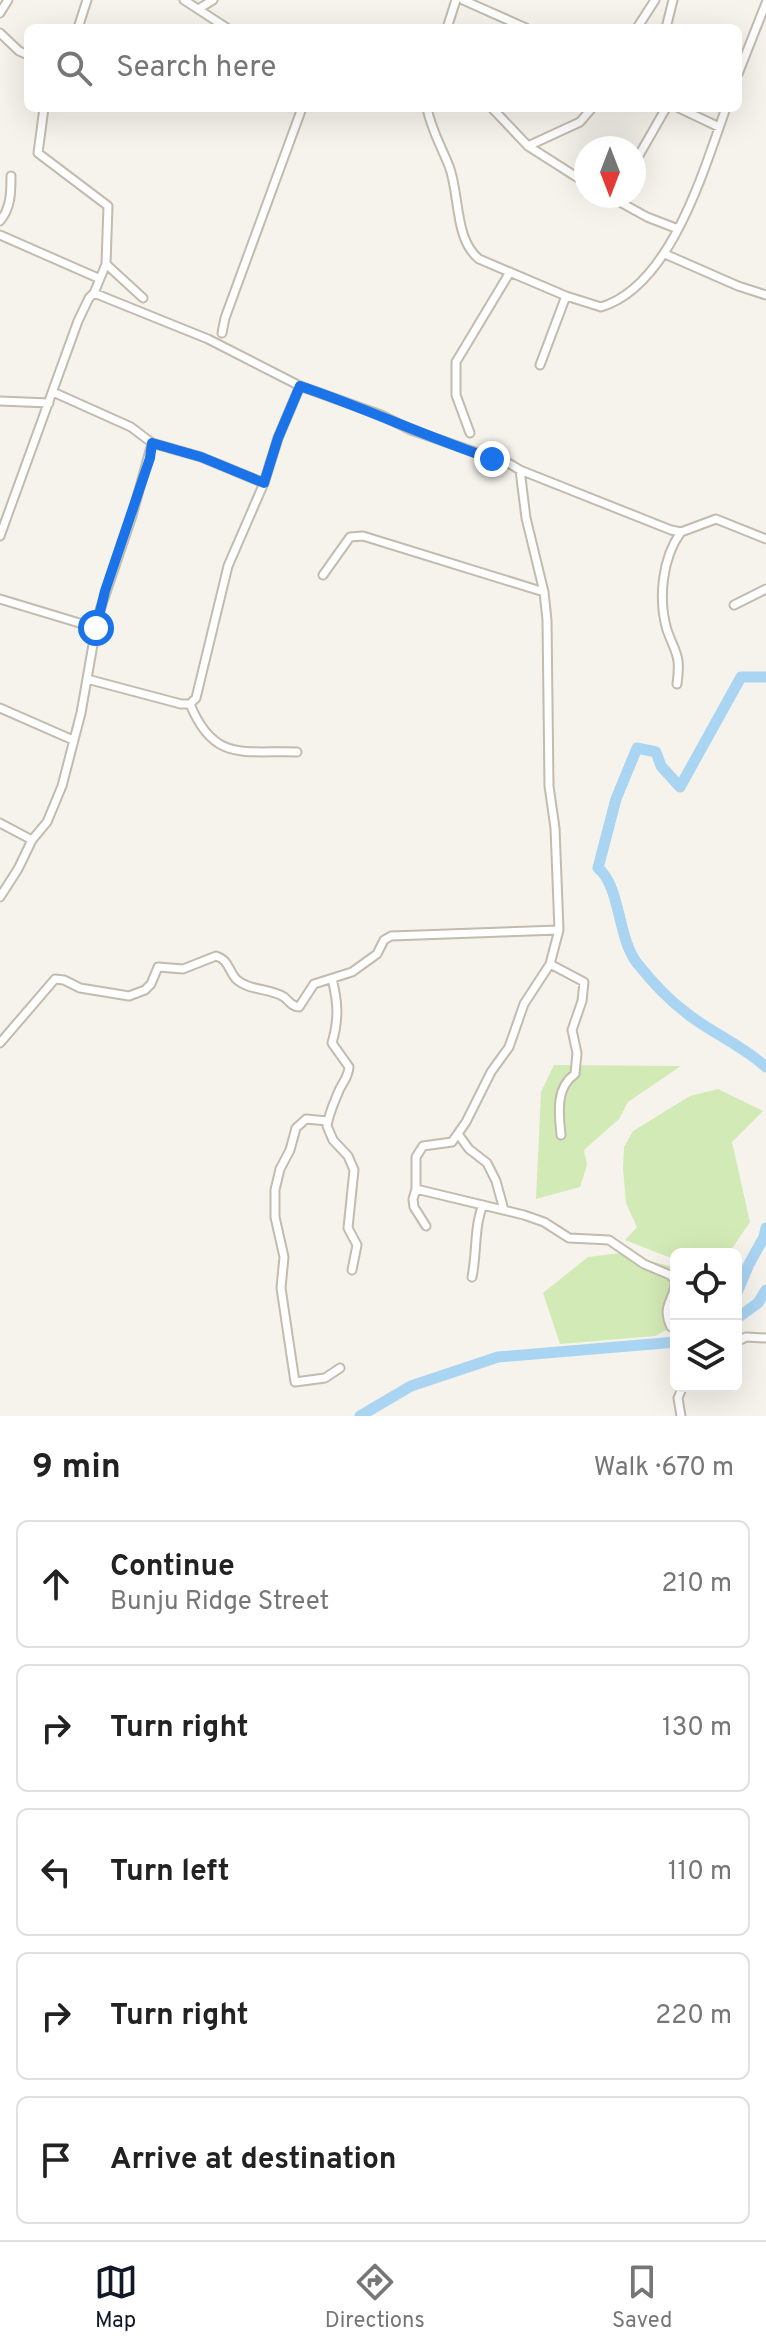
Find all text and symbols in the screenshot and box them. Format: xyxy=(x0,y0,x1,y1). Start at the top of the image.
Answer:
search box xyxy=(24,24,742,112)
icon: search xyxy=(52,46,96,90)
text: Search here xyxy=(116,50,276,87)
north arrow xyxy=(574,136,646,208)
route end xyxy=(474,441,510,477)
route start xyxy=(78,610,114,646)
map controls xyxy=(670,1248,742,1392)
button: locate xyxy=(670,1248,742,1320)
button: layers xyxy=(670,1320,742,1392)
text: 9 min xyxy=(32,1447,121,1490)
text: Walk · 670 m xyxy=(594,1452,734,1485)
text: Continue xyxy=(110,1549,235,1586)
icon: ahead xyxy=(34,1562,78,1606)
text: 210 m xyxy=(662,1568,732,1601)
text: Bunju Ridge Street xyxy=(110,1586,329,1619)
icon: right xyxy=(34,1706,78,1750)
text: Turn right xyxy=(110,1710,248,1747)
text: 130 m xyxy=(662,1712,732,1745)
icon: left xyxy=(34,1850,78,1894)
text: Turn left xyxy=(110,1854,230,1891)
text: 110 m xyxy=(668,1856,732,1889)
icon: right xyxy=(34,1994,78,2038)
text: Turn right xyxy=(110,1998,248,2035)
text: 220 m xyxy=(655,2000,732,2033)
icon: arrive xyxy=(34,2138,78,2182)
text: Arrive at destination xyxy=(110,2142,396,2179)
tab: Map xyxy=(94,2260,138,2335)
tab: Directions xyxy=(325,2260,425,2335)
tab: Saved xyxy=(612,2260,672,2335)

